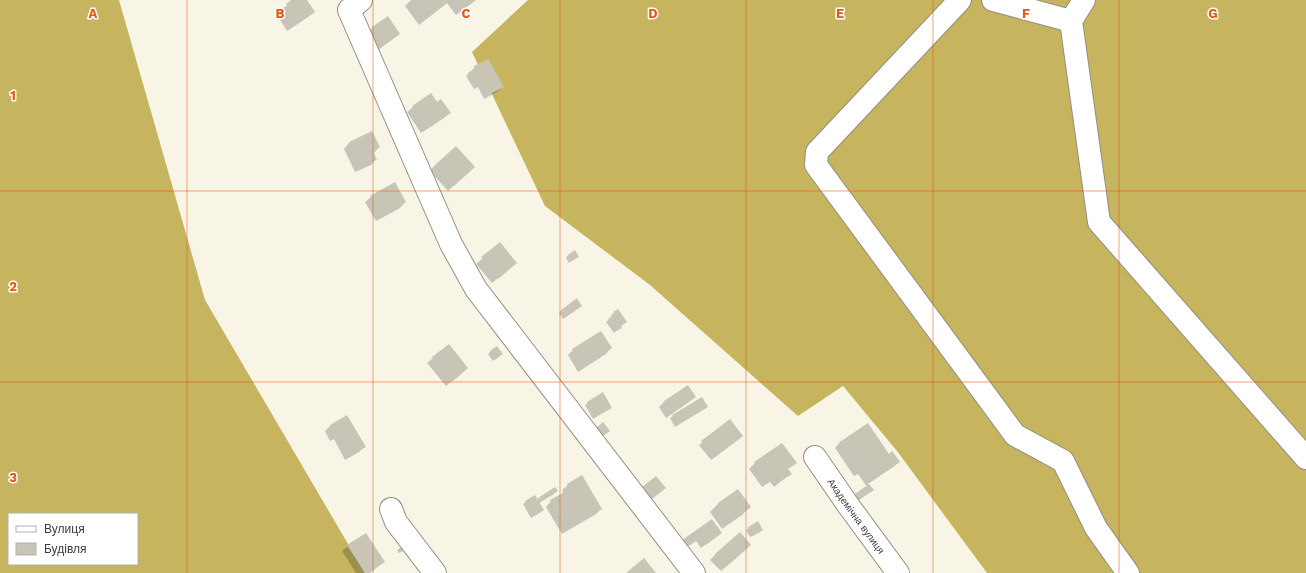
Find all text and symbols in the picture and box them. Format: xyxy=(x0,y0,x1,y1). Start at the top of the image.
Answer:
text: A xyxy=(89,6,98,21)
text: B xyxy=(276,6,285,21)
text: C xyxy=(462,6,471,21)
text: D xyxy=(648,6,658,21)
text: E xyxy=(836,6,844,21)
text: F xyxy=(1022,6,1030,21)
text: G xyxy=(1208,6,1218,21)
text: 1 xyxy=(10,88,16,103)
text: 2 xyxy=(9,279,17,294)
text: 3 xyxy=(9,470,17,485)
street label: Академічна вулиця xyxy=(826,476,887,555)
legend xyxy=(8,513,138,565)
text: Вулиця xyxy=(44,522,85,536)
text: Будівля xyxy=(44,542,86,556)

